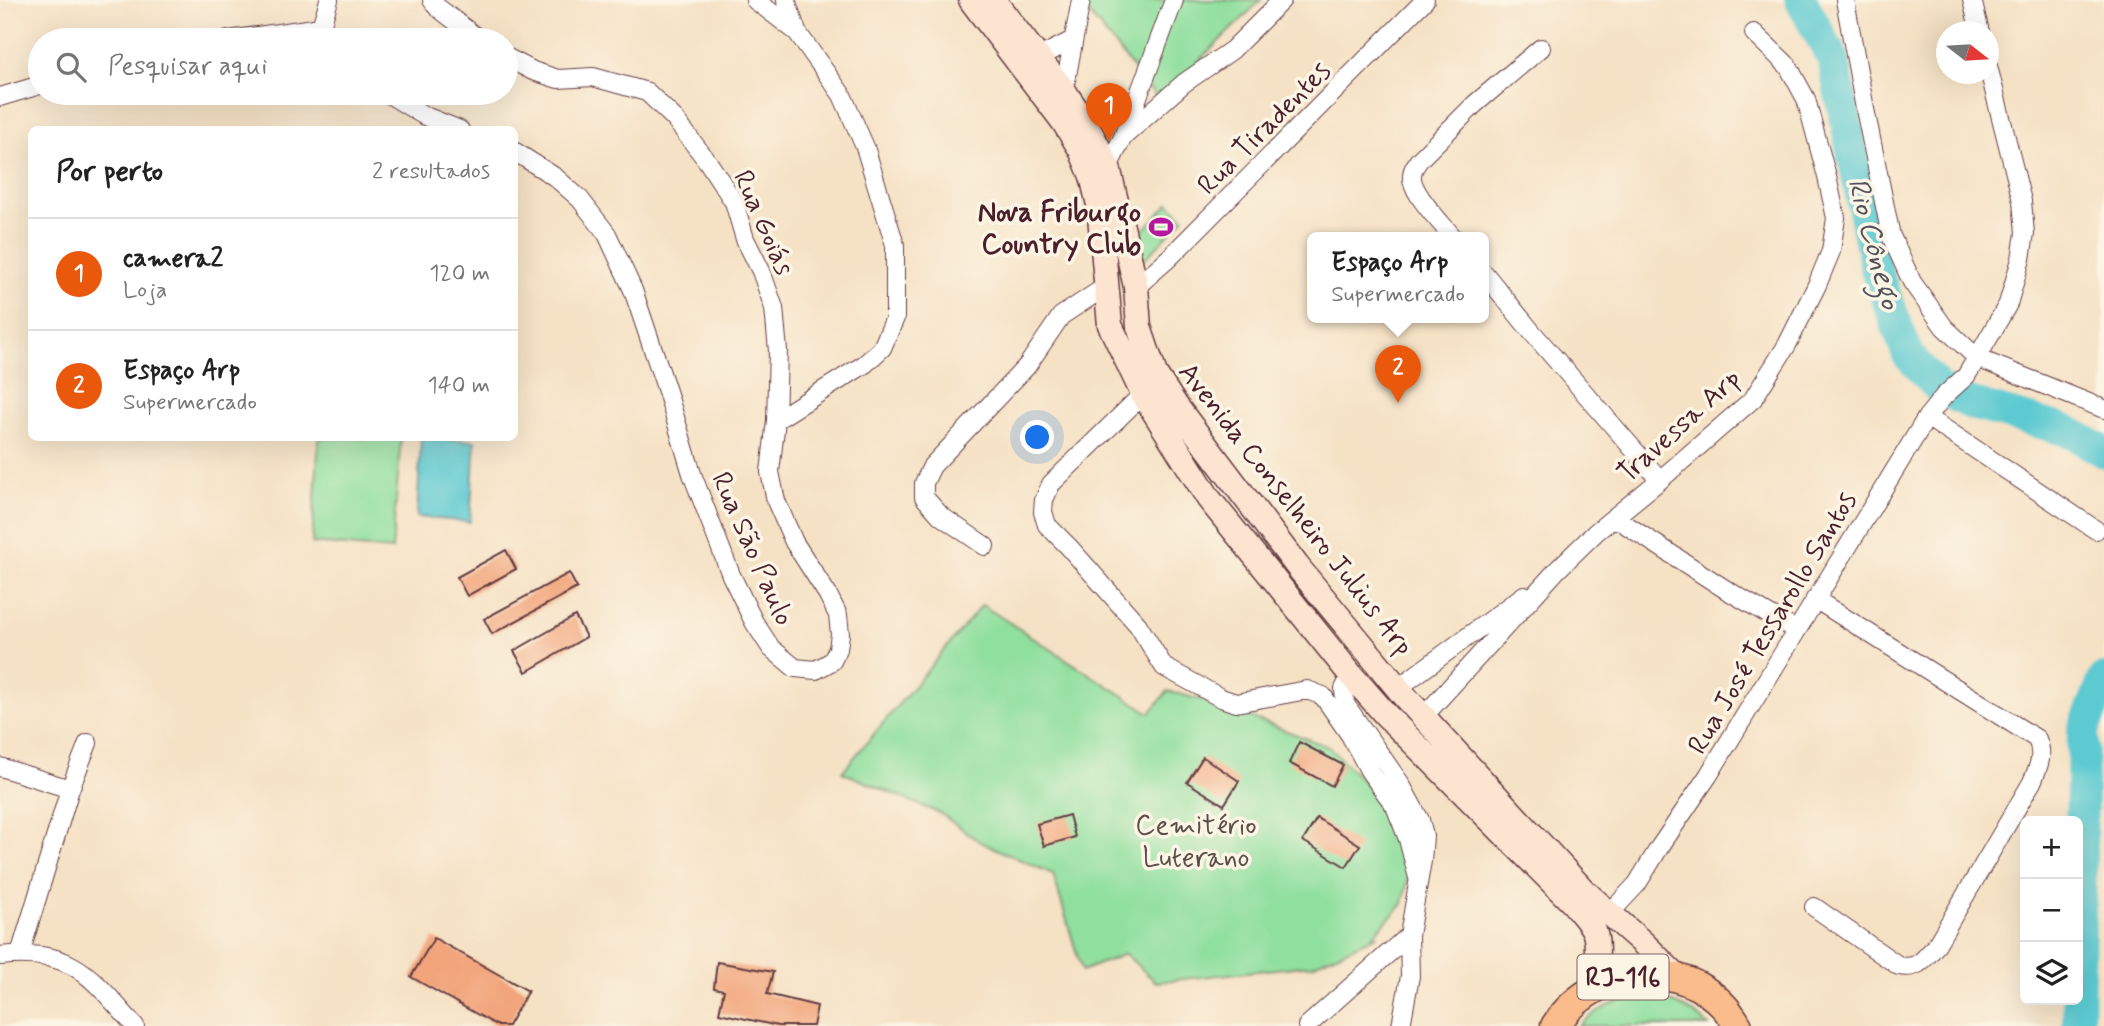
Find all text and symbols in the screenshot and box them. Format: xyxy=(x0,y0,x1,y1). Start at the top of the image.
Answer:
north arrow xyxy=(1936,21,1999,84)
search box xyxy=(28,28,518,105)
icon: search xyxy=(52,48,90,86)
text: Pesquisar aqui xyxy=(108,50,267,84)
street label: Rua Tiradentes xyxy=(1190,54,1340,204)
pin: 1 xyxy=(1086,83,1132,141)
text: Por perto xyxy=(56,152,163,191)
text: 2 resultados xyxy=(372,157,490,187)
street label: Rua Goiás xyxy=(723,165,802,281)
water label: Rio Cônego xyxy=(1833,173,1910,315)
place label: Nova Friburgo Country Club xyxy=(978,195,1141,264)
sports icon: Nova Friburgo Country Club xyxy=(1147,213,1175,241)
popup xyxy=(1307,232,1489,323)
text: camera2 xyxy=(123,242,223,276)
text: Espaço Arp xyxy=(1331,246,1448,280)
text: 1 xyxy=(74,259,84,289)
text: 120 m xyxy=(429,259,490,289)
text: Loja xyxy=(123,276,167,306)
text: Supermercado xyxy=(1331,280,1465,310)
pin: 2 xyxy=(1375,345,1421,403)
text: Espaço Arp xyxy=(123,354,240,388)
street label: Avenida Conselheiro Julius Arp xyxy=(1169,355,1421,664)
street label: Travessa Arp xyxy=(1610,361,1749,492)
text: 2 xyxy=(73,371,85,401)
text: 140 m xyxy=(427,371,490,401)
text: Supermercado xyxy=(123,388,257,418)
your location xyxy=(1020,420,1054,454)
street label: Rua São Paulo xyxy=(701,466,802,632)
street label: Rua José Tessarollo Santos xyxy=(1680,485,1866,762)
park label: Cemitério Luterano xyxy=(1135,808,1257,877)
map controls xyxy=(2020,816,2083,1005)
button: + xyxy=(2020,816,2083,879)
button: − xyxy=(2020,879,2083,942)
button: layers xyxy=(2020,942,2083,1005)
road number: RJ-116 xyxy=(1578,954,1668,1000)

